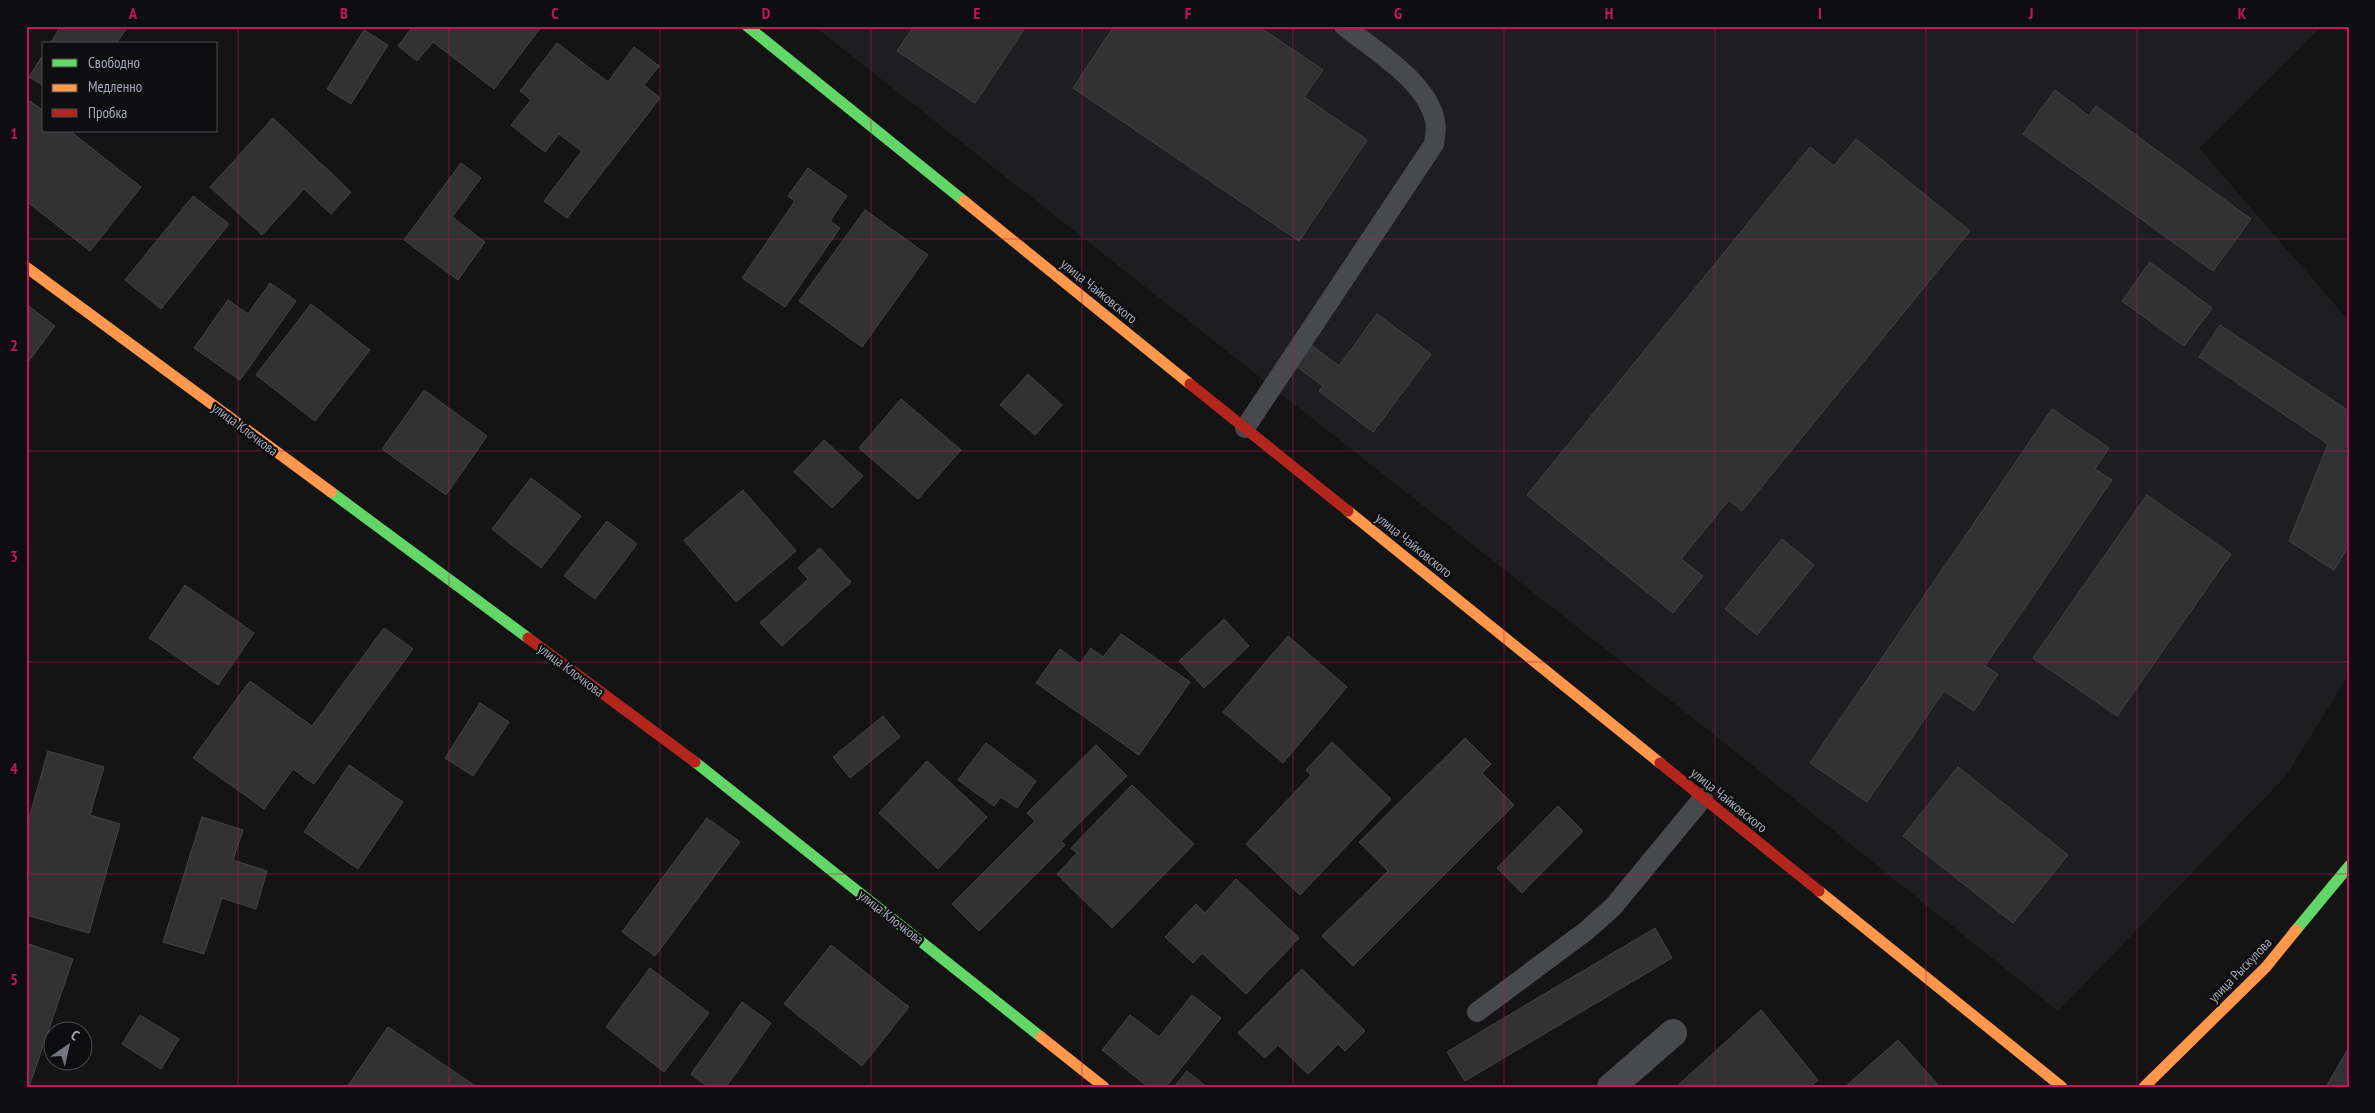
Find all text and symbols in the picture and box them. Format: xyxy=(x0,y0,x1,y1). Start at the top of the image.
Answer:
text: A xyxy=(128,3,138,23)
text: B xyxy=(340,3,348,23)
text: C xyxy=(551,3,559,23)
text: D xyxy=(762,3,771,23)
text: E xyxy=(974,3,981,23)
text: F xyxy=(1185,3,1192,23)
text: G xyxy=(1394,3,1402,23)
text: H xyxy=(1605,3,1613,23)
text: I xyxy=(1818,3,1822,23)
text: J xyxy=(2028,3,2033,23)
text: K xyxy=(2238,3,2247,23)
legend xyxy=(42,42,218,132)
text: Свободно xyxy=(88,53,140,72)
text: Медленно xyxy=(88,77,142,96)
text: Пробка xyxy=(88,103,127,122)
text: 1 xyxy=(10,123,18,143)
street label: улица Чайковского xyxy=(1057,255,1141,327)
text: 2 xyxy=(10,335,18,355)
street label: улица Клочкова xyxy=(208,398,282,460)
street label: улица Чайковского xyxy=(1372,509,1456,581)
text: 3 xyxy=(10,546,18,566)
street label: улица Клочкова xyxy=(534,639,608,701)
text: 4 xyxy=(10,758,18,778)
street label: улица Чайковского xyxy=(1687,764,1771,836)
street label: улица Клочкова xyxy=(855,886,927,948)
street label: улица Рыскулова xyxy=(2204,934,2276,1006)
text: 5 xyxy=(10,969,18,989)
north arrow xyxy=(42,1020,92,1070)
text: С xyxy=(68,1026,83,1045)

